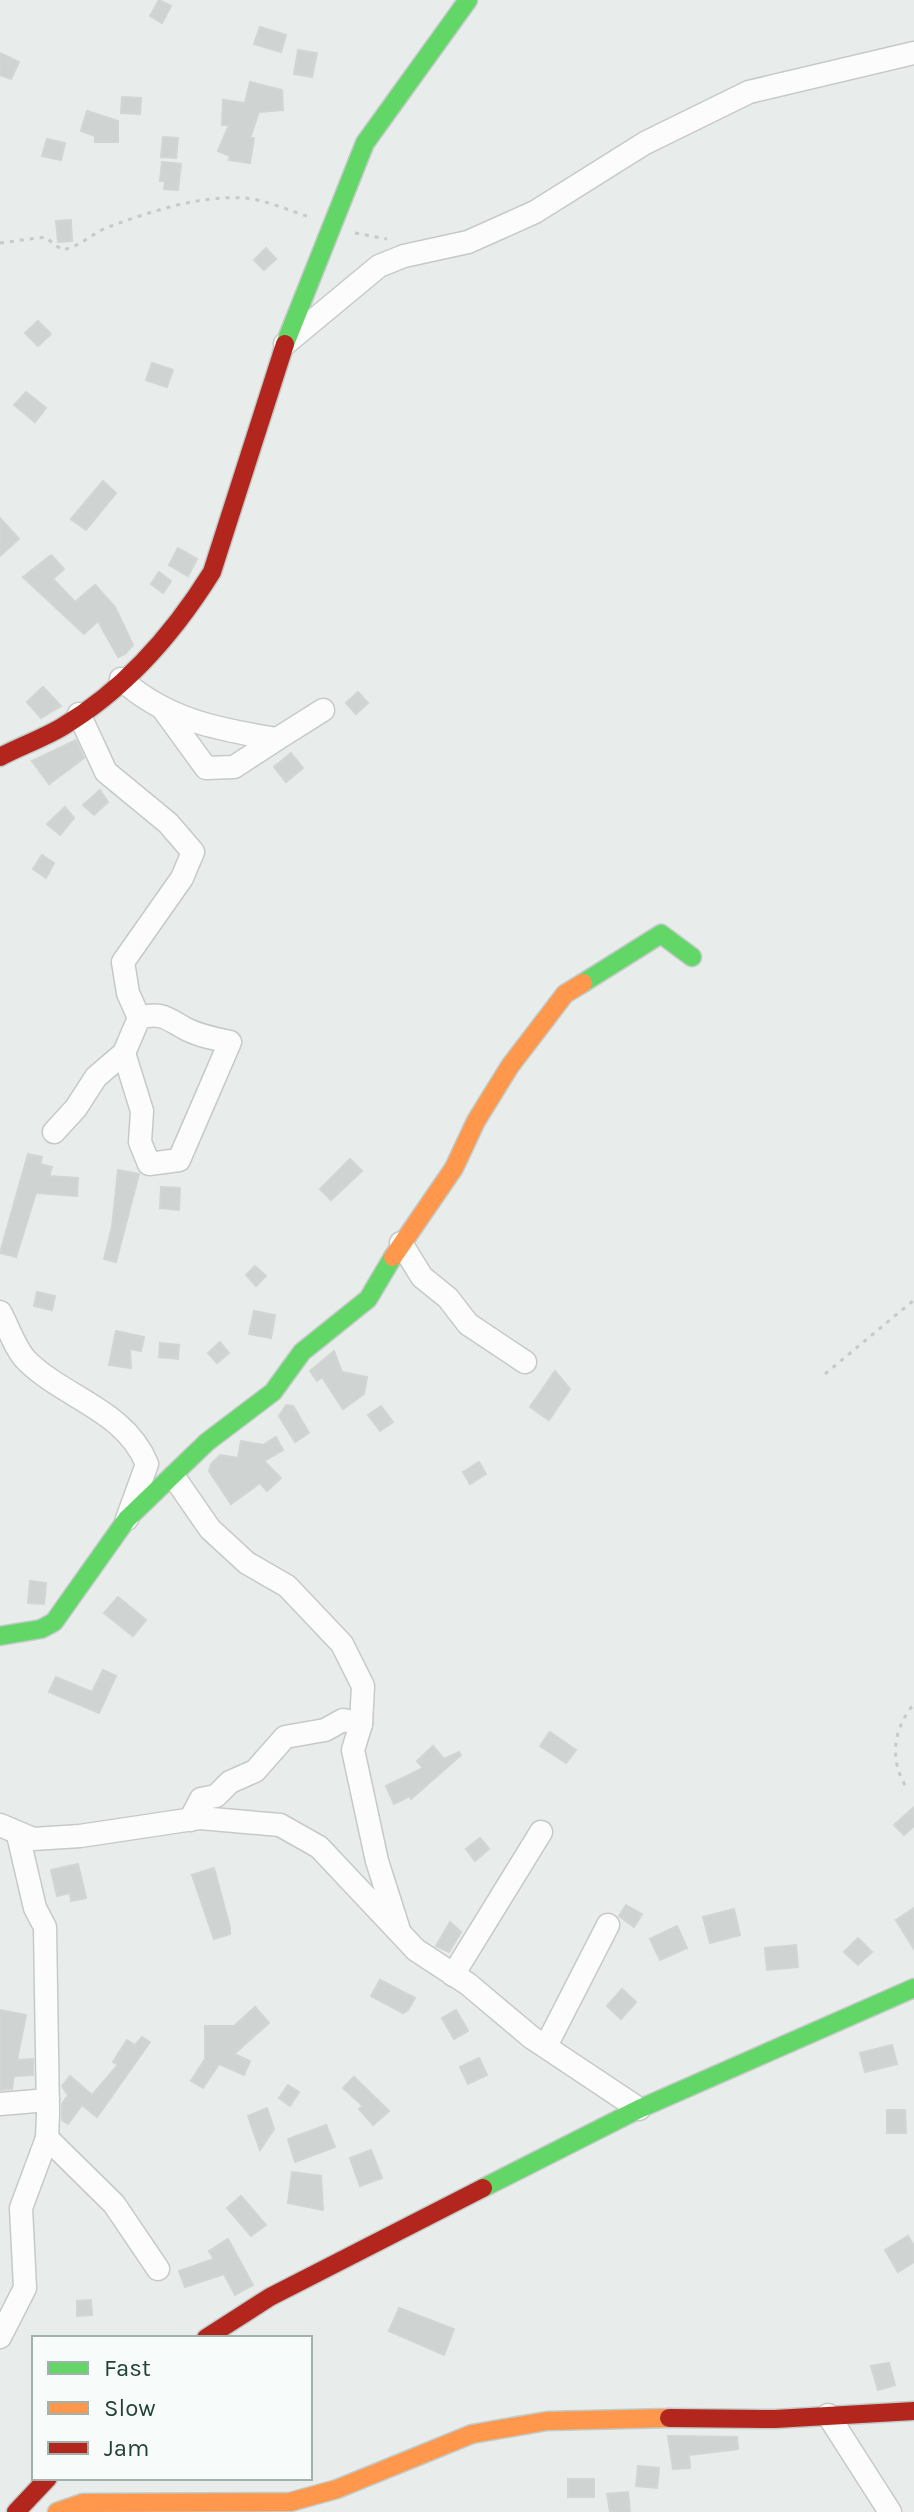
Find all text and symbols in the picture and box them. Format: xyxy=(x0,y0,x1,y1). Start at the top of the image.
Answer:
legend xyxy=(32,2336,312,2480)
text: Fast xyxy=(104,2354,151,2382)
text: Slow xyxy=(104,2394,156,2422)
text: Jam xyxy=(104,2434,149,2462)

